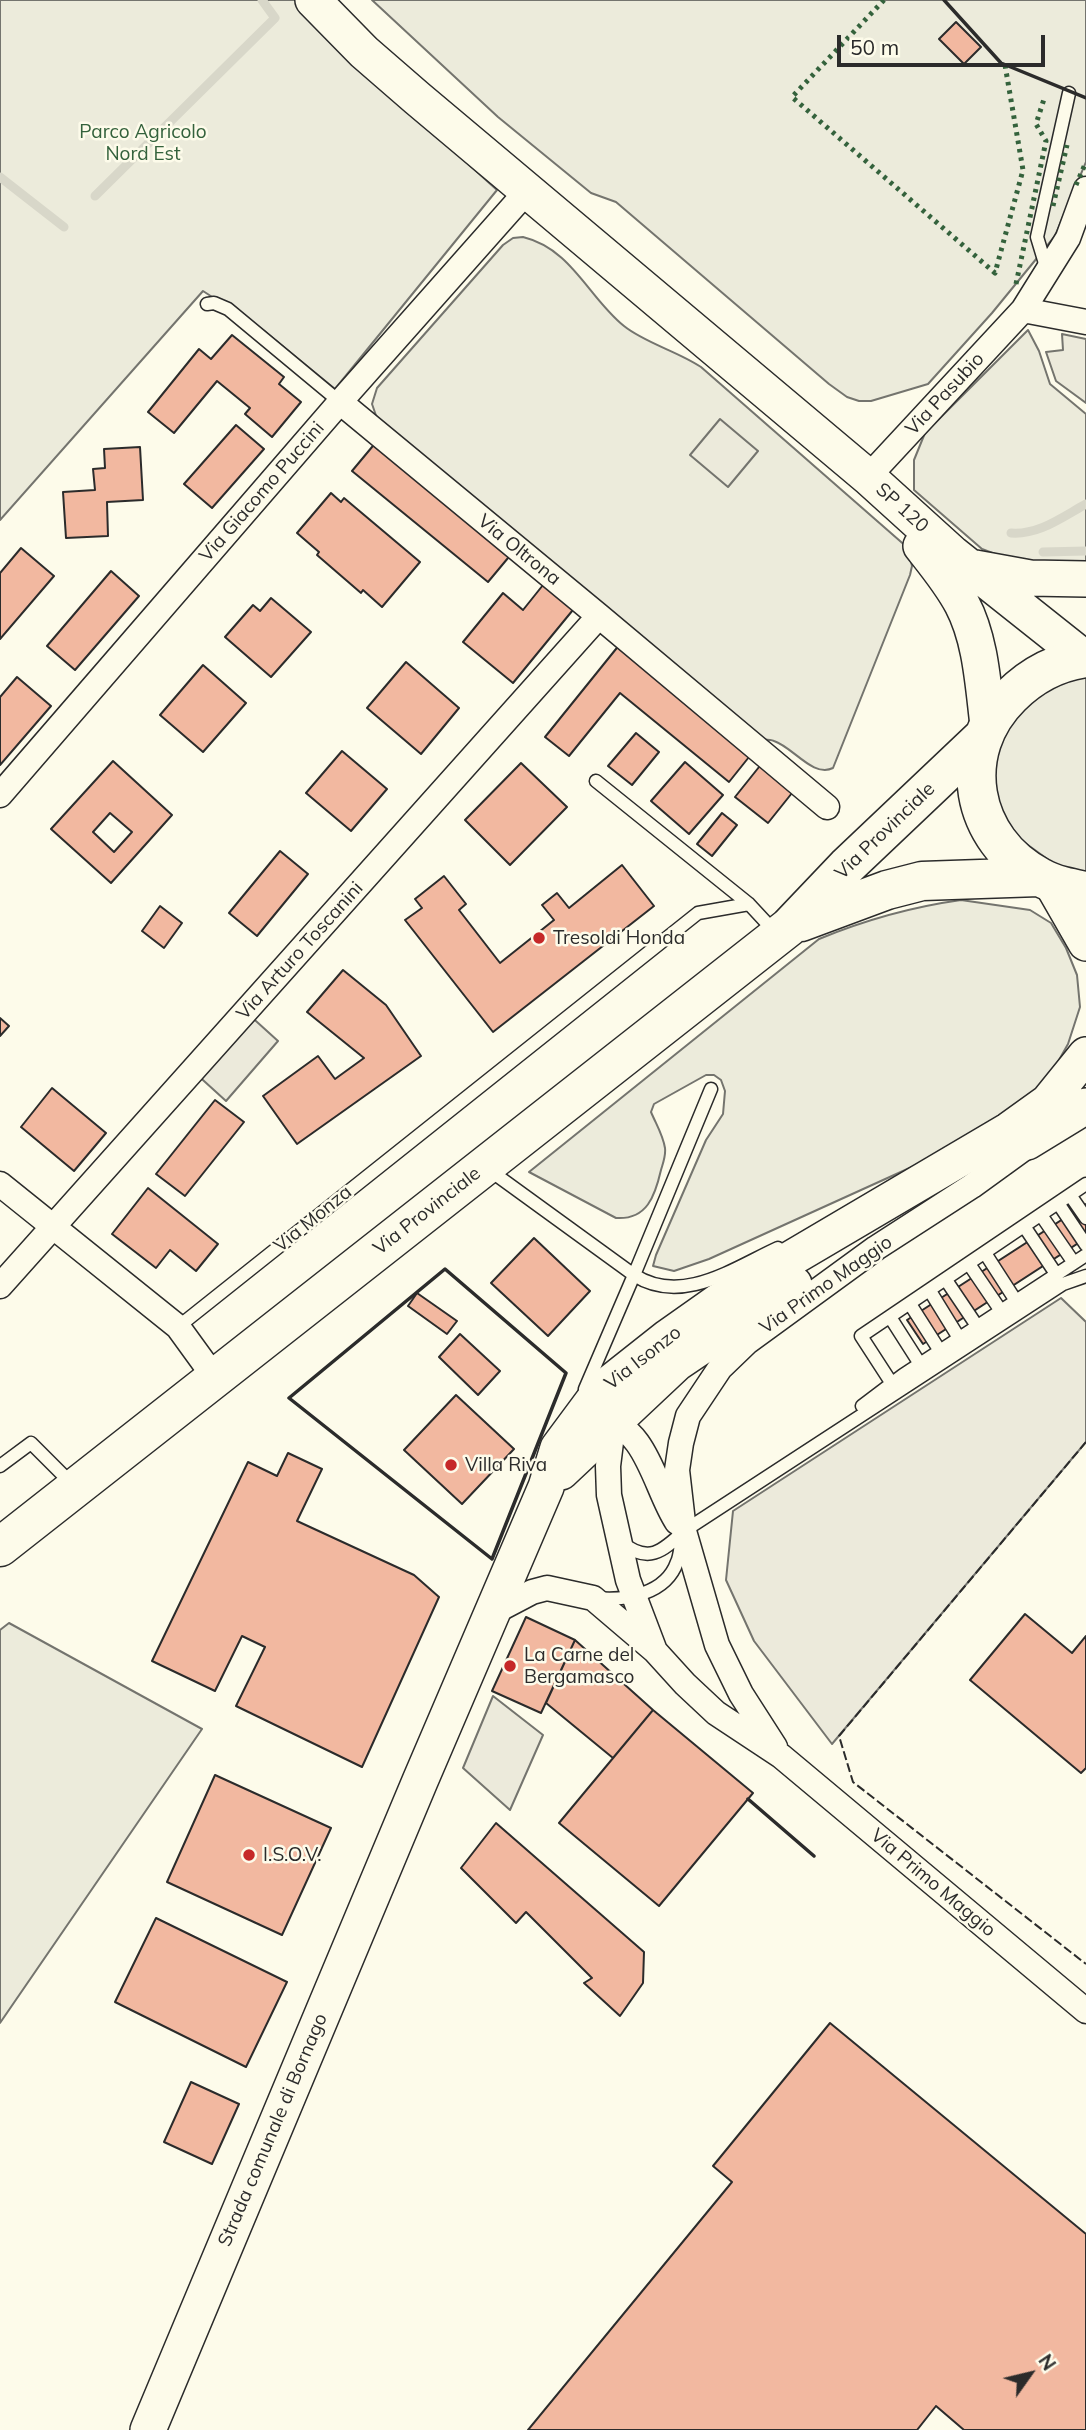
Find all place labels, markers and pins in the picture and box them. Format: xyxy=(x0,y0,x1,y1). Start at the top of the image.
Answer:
place label: Tresoldi Honda xyxy=(553,927,685,949)
marker: Tresoldi Honda xyxy=(531,930,547,946)
place label: Villa Riva xyxy=(465,1454,547,1476)
marker: Villa Riva xyxy=(443,1457,459,1473)
place label: La Carne del Bergamasco xyxy=(524,1644,634,1688)
marker: La Carne del Bergamasco xyxy=(502,1658,518,1674)
place label: I.S.O.V. xyxy=(263,1844,322,1866)
marker: I.S.O.V. xyxy=(241,1847,257,1863)

